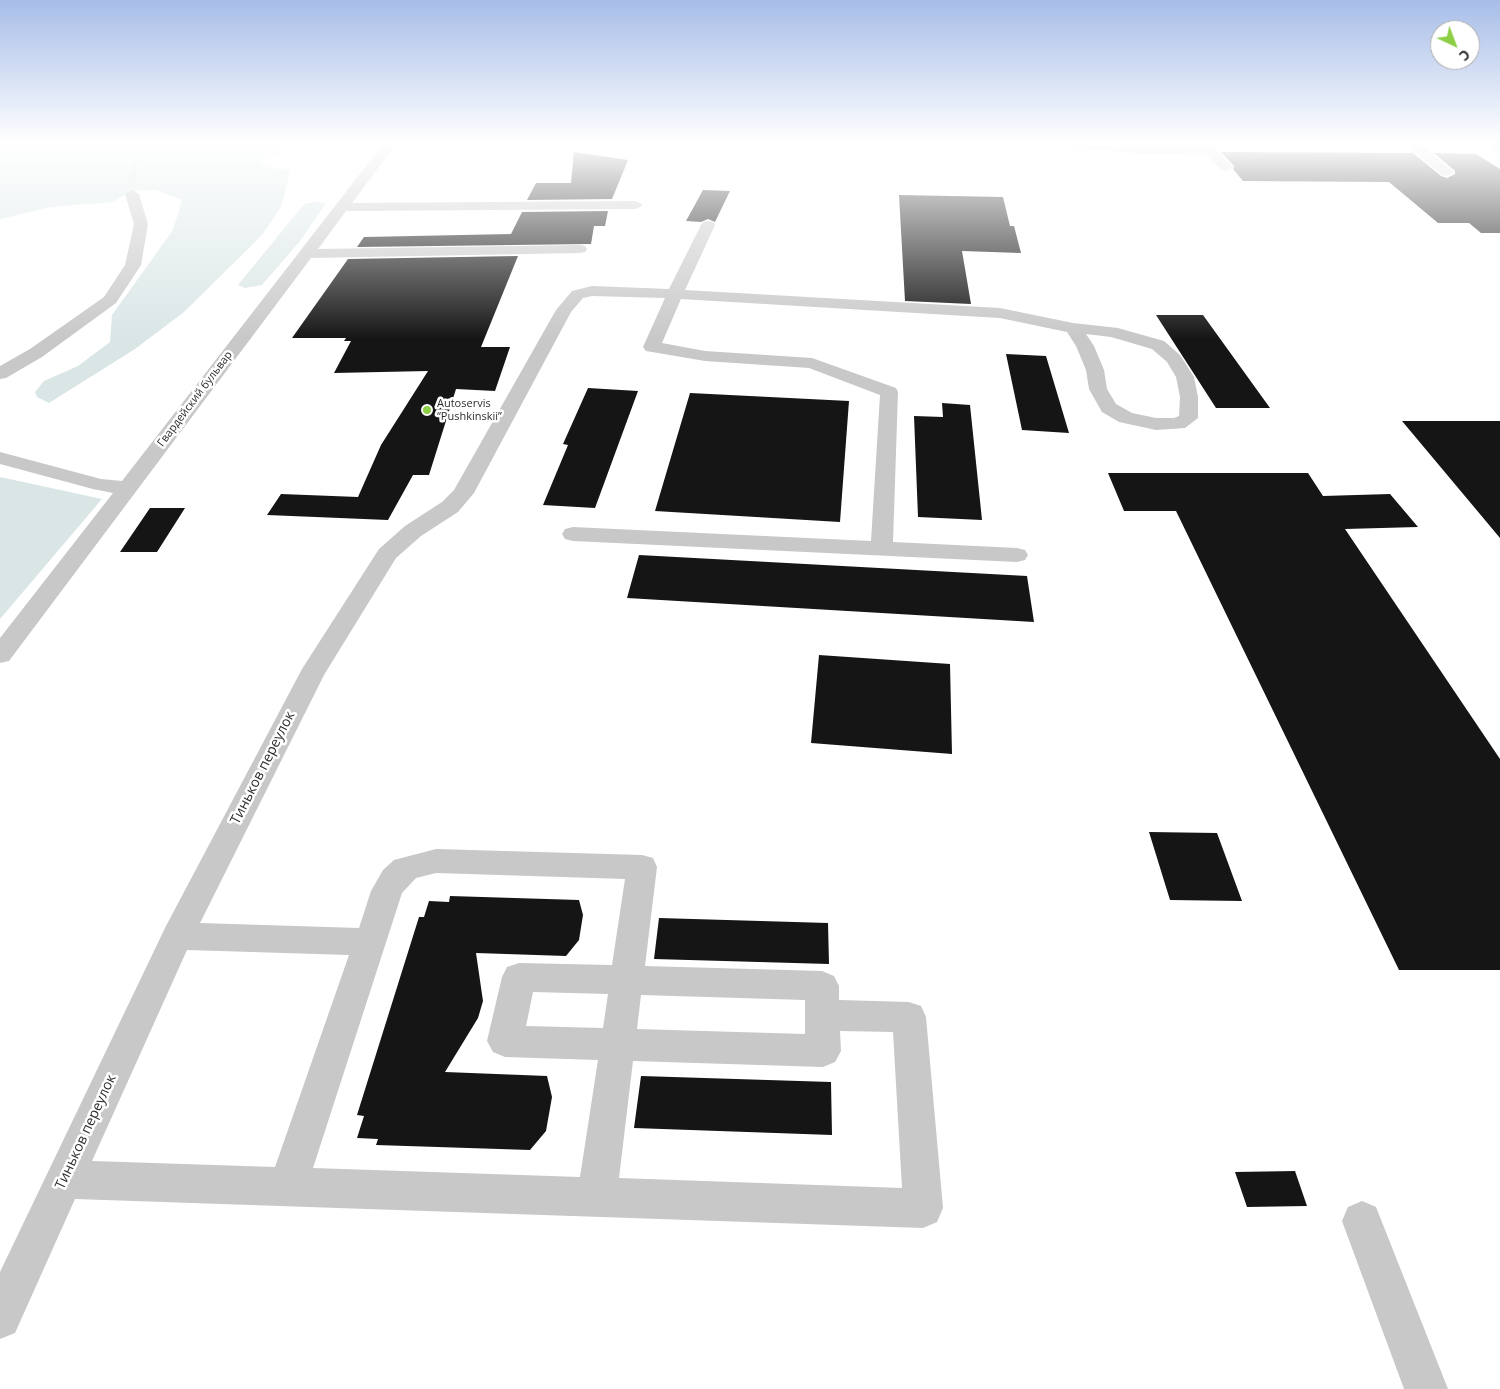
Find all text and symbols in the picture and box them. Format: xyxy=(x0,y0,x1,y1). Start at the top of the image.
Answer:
north arrow xyxy=(1430,20,1480,70)
text: С xyxy=(1455,46,1475,66)
street label: Гвардейский бульвар xyxy=(155,349,235,449)
place label: Autoservis “Pushkinskii” xyxy=(437,397,502,423)
marker: Autoservis “Pushkinskii” xyxy=(421,404,433,416)
street label: Тиньков переулок xyxy=(227,709,299,827)
street label: Тиньков переулок xyxy=(52,1072,120,1192)

